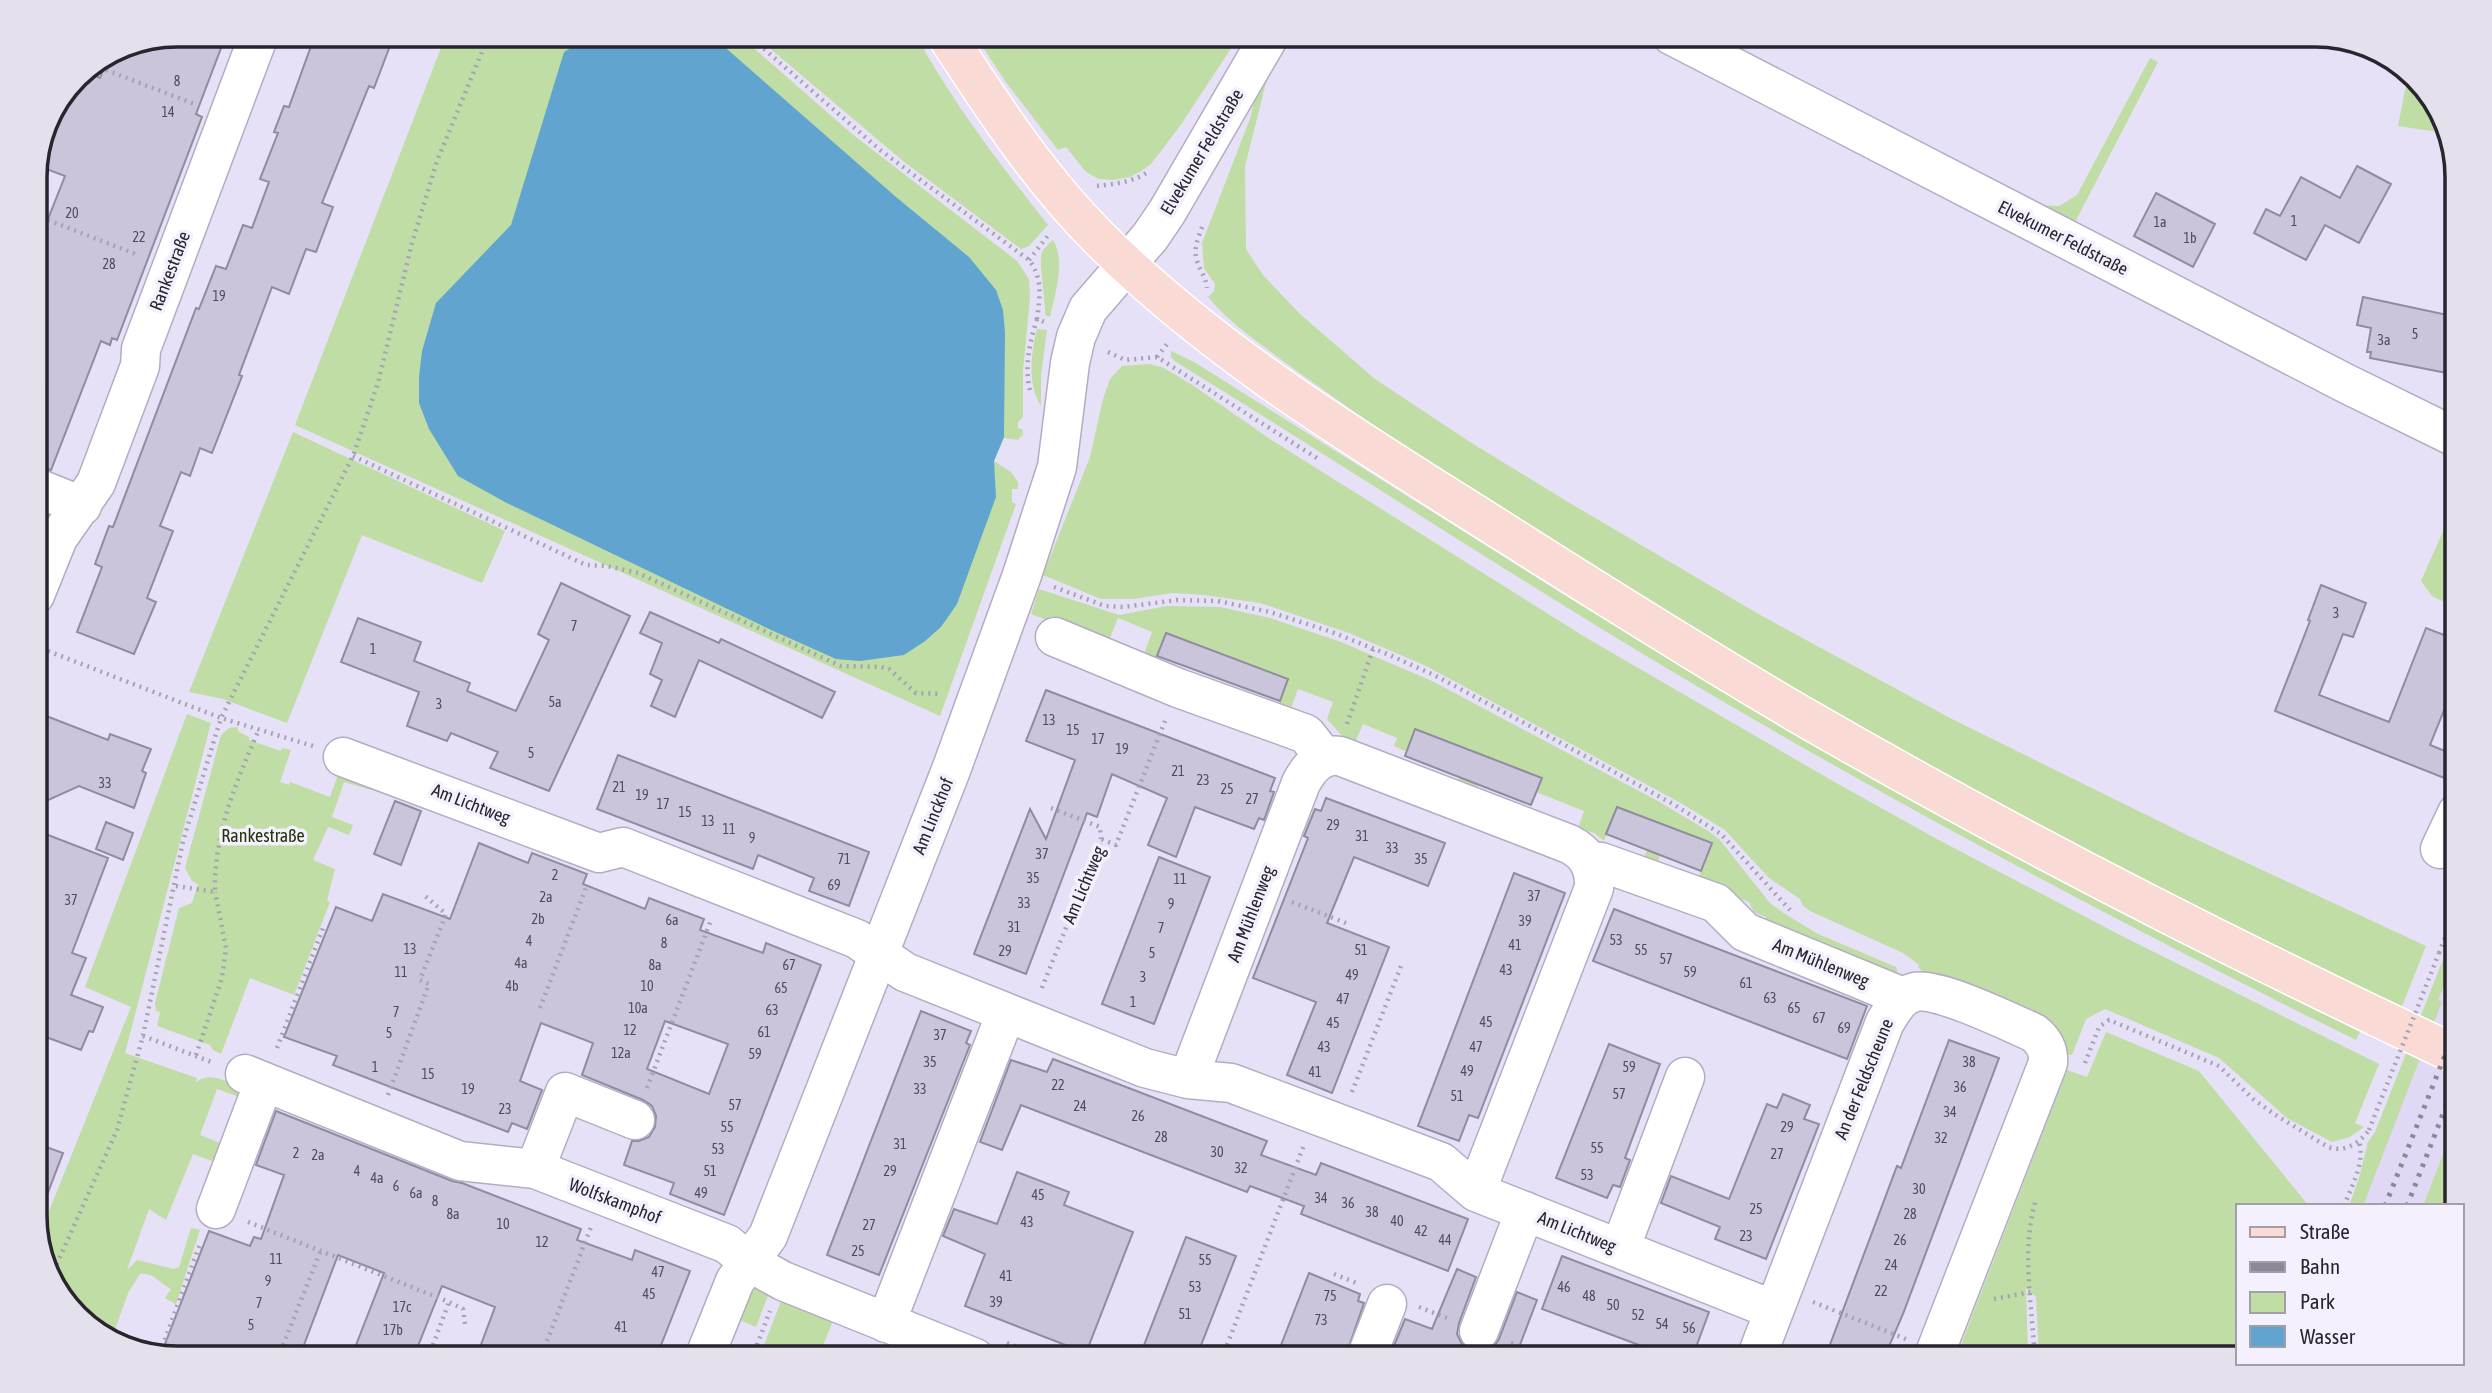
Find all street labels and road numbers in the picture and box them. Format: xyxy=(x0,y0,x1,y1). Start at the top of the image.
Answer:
street label: Elvekumer Feldstraße xyxy=(1156,85,1247,218)
street label: Elvekumer Feldstraße xyxy=(1995,196,2132,279)
street label: Rankestraße xyxy=(145,228,194,313)
street label: Am Linckhof xyxy=(908,774,957,857)
street label: Am Lichtweg xyxy=(429,779,514,828)
street label: Am Lichtweg xyxy=(1058,843,1109,927)
street label: Am Mühlenweg xyxy=(1223,862,1279,965)
street label: Am Mühlenweg xyxy=(1770,934,1873,991)
street label: An der Feldscheune xyxy=(1830,1015,1897,1142)
street label: Wolfskamphof xyxy=(566,1173,664,1228)
street label: Am Lichtweg xyxy=(1535,1206,1620,1257)

